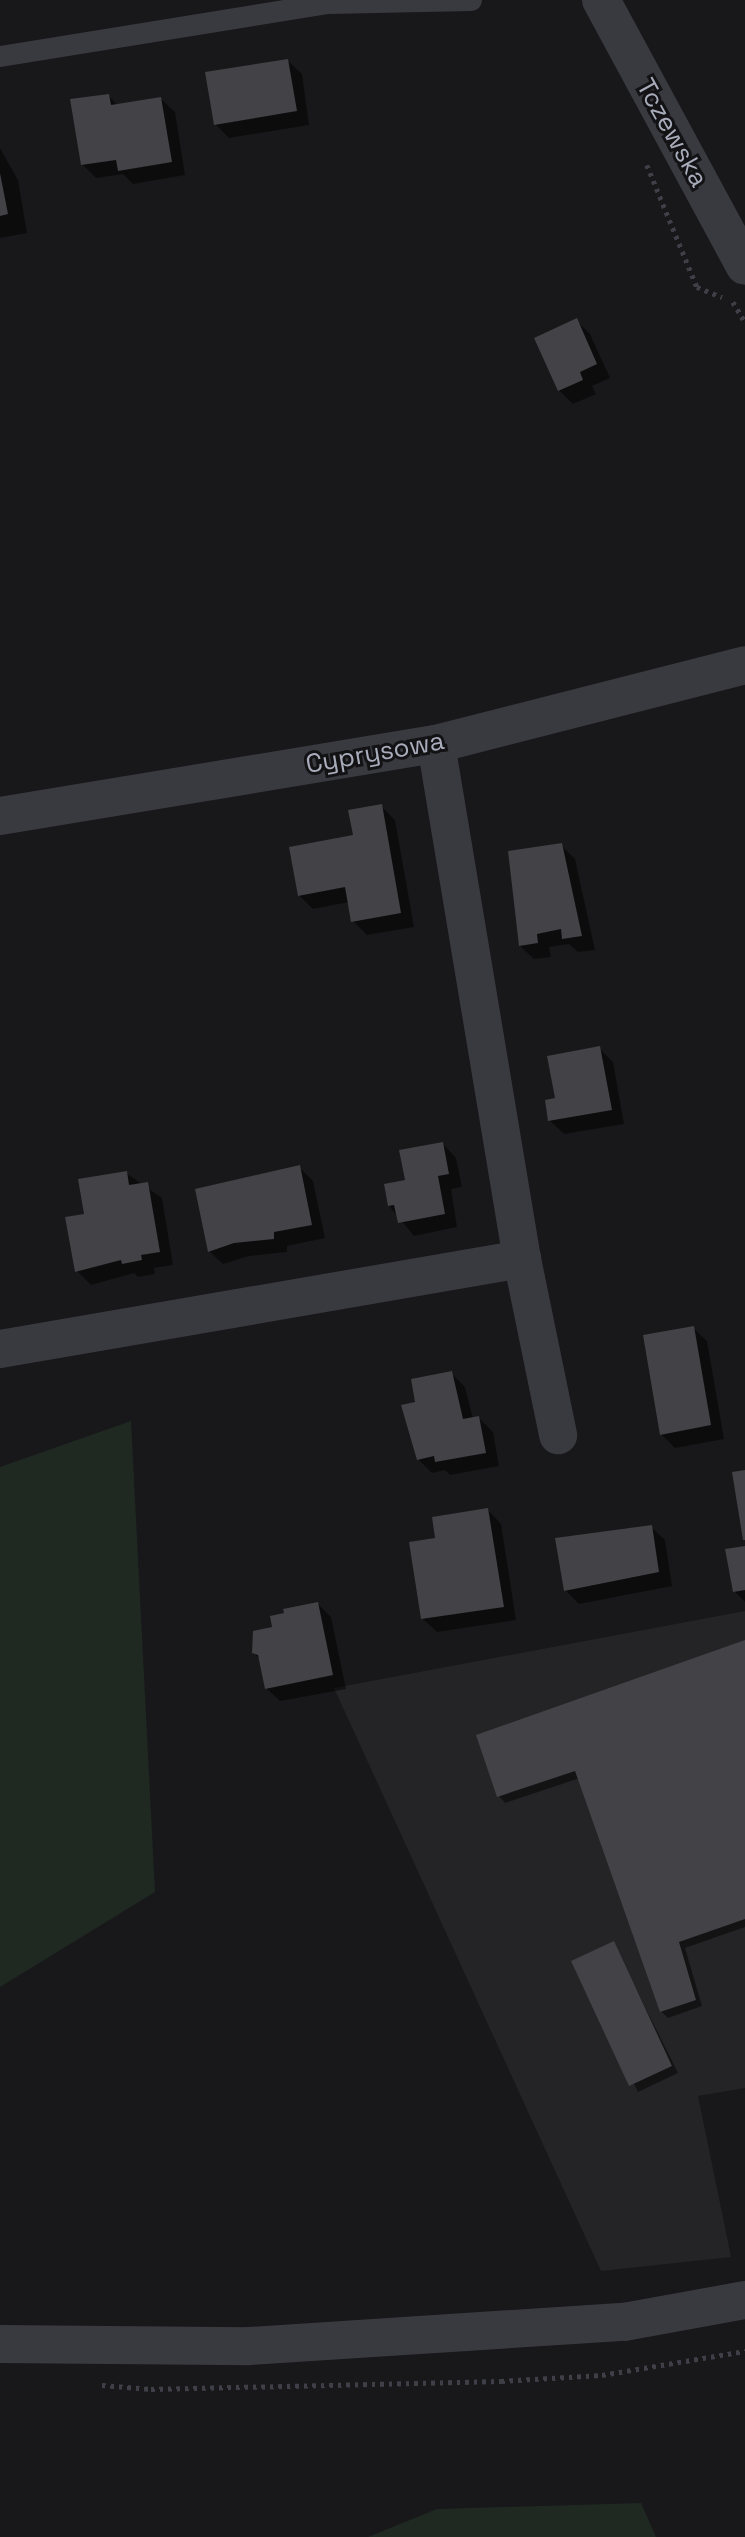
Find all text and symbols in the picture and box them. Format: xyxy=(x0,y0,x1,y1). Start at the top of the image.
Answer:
street label: Tczewska xyxy=(630,73,714,193)
street label: Cyprysowa xyxy=(303,725,447,781)

